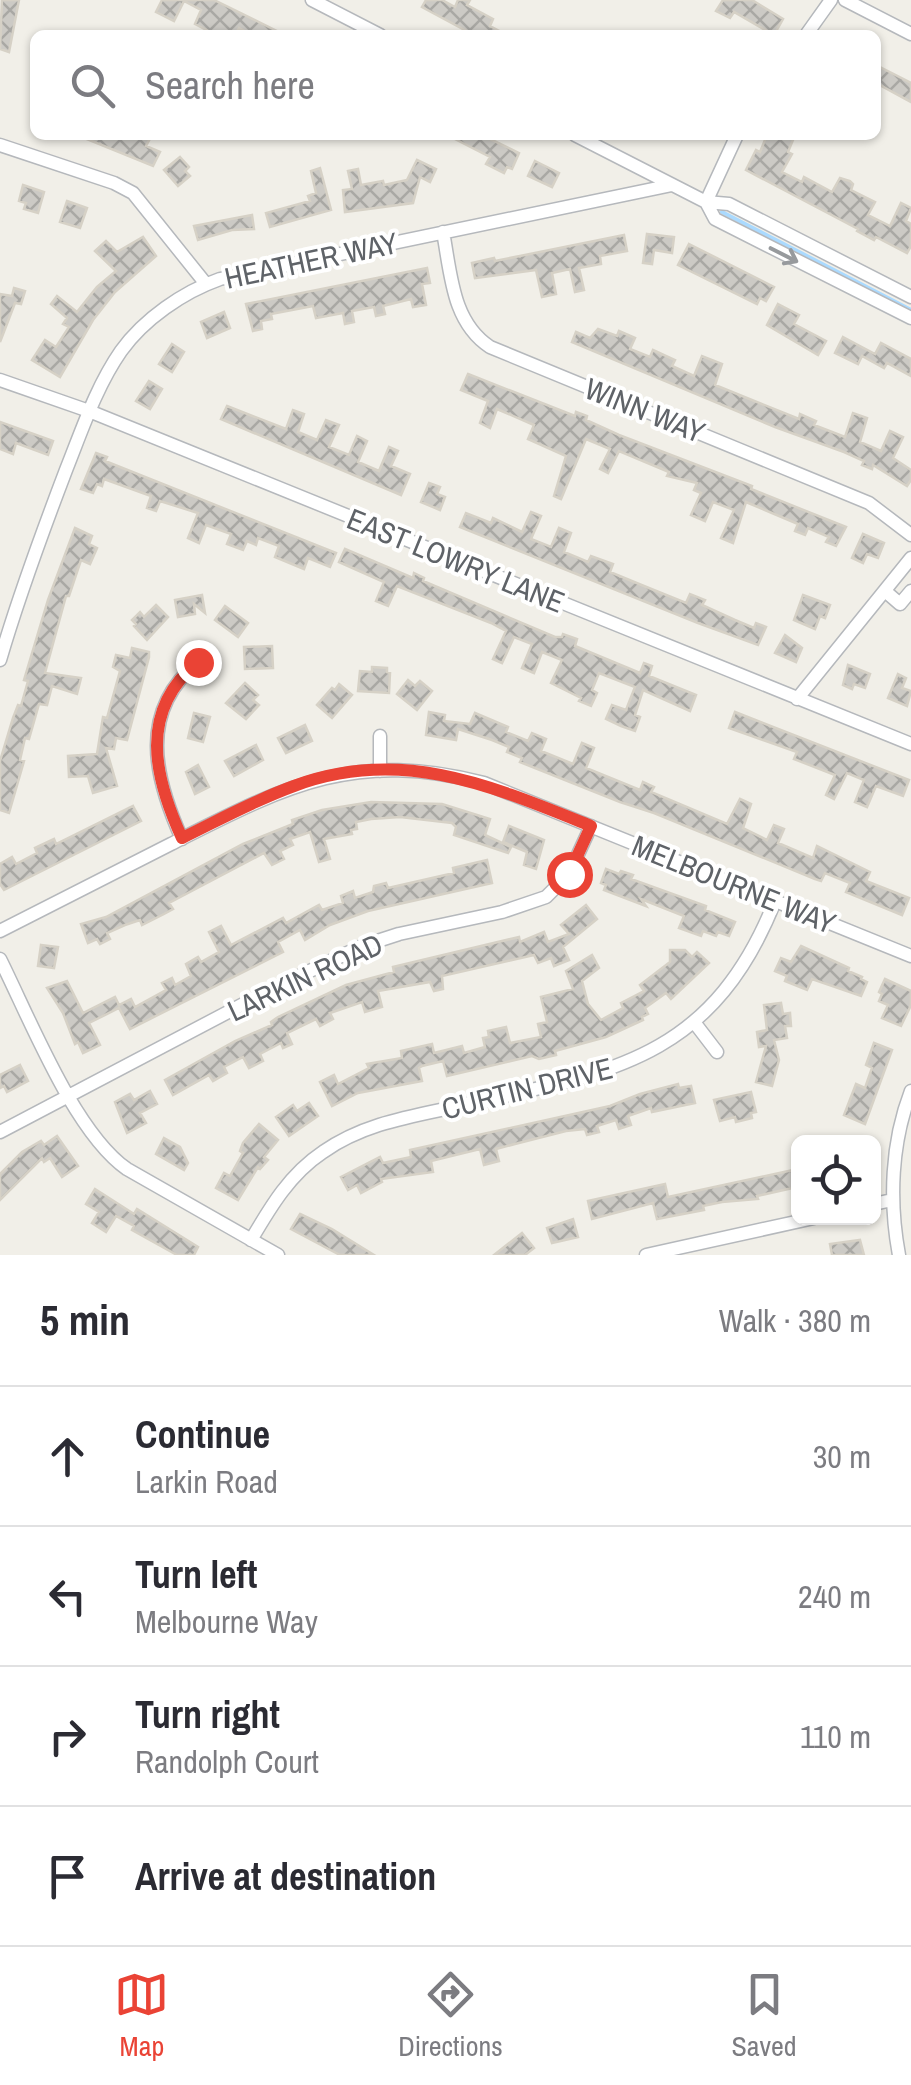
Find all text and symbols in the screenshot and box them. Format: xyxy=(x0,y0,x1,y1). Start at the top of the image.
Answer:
search box xyxy=(30,30,881,140)
icon: search xyxy=(65,58,120,113)
text: Search here xyxy=(145,60,315,111)
street label: HEATHER WAY xyxy=(221,222,402,298)
one-way arrow xyxy=(769,246,799,265)
street label: WINN WAY xyxy=(579,368,711,452)
street label: EAST LOWRY LANE xyxy=(341,498,571,622)
route end xyxy=(176,640,222,686)
street label: MELBOURNE WAY xyxy=(626,825,842,943)
route start xyxy=(547,852,593,898)
street label: LARKIN ROAD xyxy=(221,924,389,1030)
street label: CURTIN DRIVE xyxy=(437,1047,617,1129)
map controls xyxy=(791,1135,881,1225)
button: locate xyxy=(791,1135,881,1225)
text: 5 min xyxy=(40,1292,130,1348)
text: Walk · 380 m xyxy=(719,1299,871,1342)
text: Continue xyxy=(135,1409,270,1460)
icon: ahead xyxy=(40,1429,95,1484)
text: 30 m xyxy=(813,1435,871,1478)
text: Larkin Road xyxy=(135,1460,278,1503)
text: Turn left xyxy=(135,1549,257,1600)
icon: left xyxy=(40,1569,95,1624)
text: 240 m xyxy=(798,1575,871,1618)
text: Melbourne Way xyxy=(135,1600,318,1643)
text: Turn right xyxy=(135,1689,280,1740)
icon: right xyxy=(40,1709,95,1764)
text: 110 m xyxy=(800,1715,871,1758)
text: Randolph Court xyxy=(135,1740,319,1783)
icon: arrive xyxy=(40,1849,95,1904)
text: Arrive at destination xyxy=(135,1851,436,1902)
tab: Map xyxy=(114,1967,169,2065)
tab: Directions xyxy=(398,1967,503,2065)
tab: Saved xyxy=(732,1967,797,2065)

